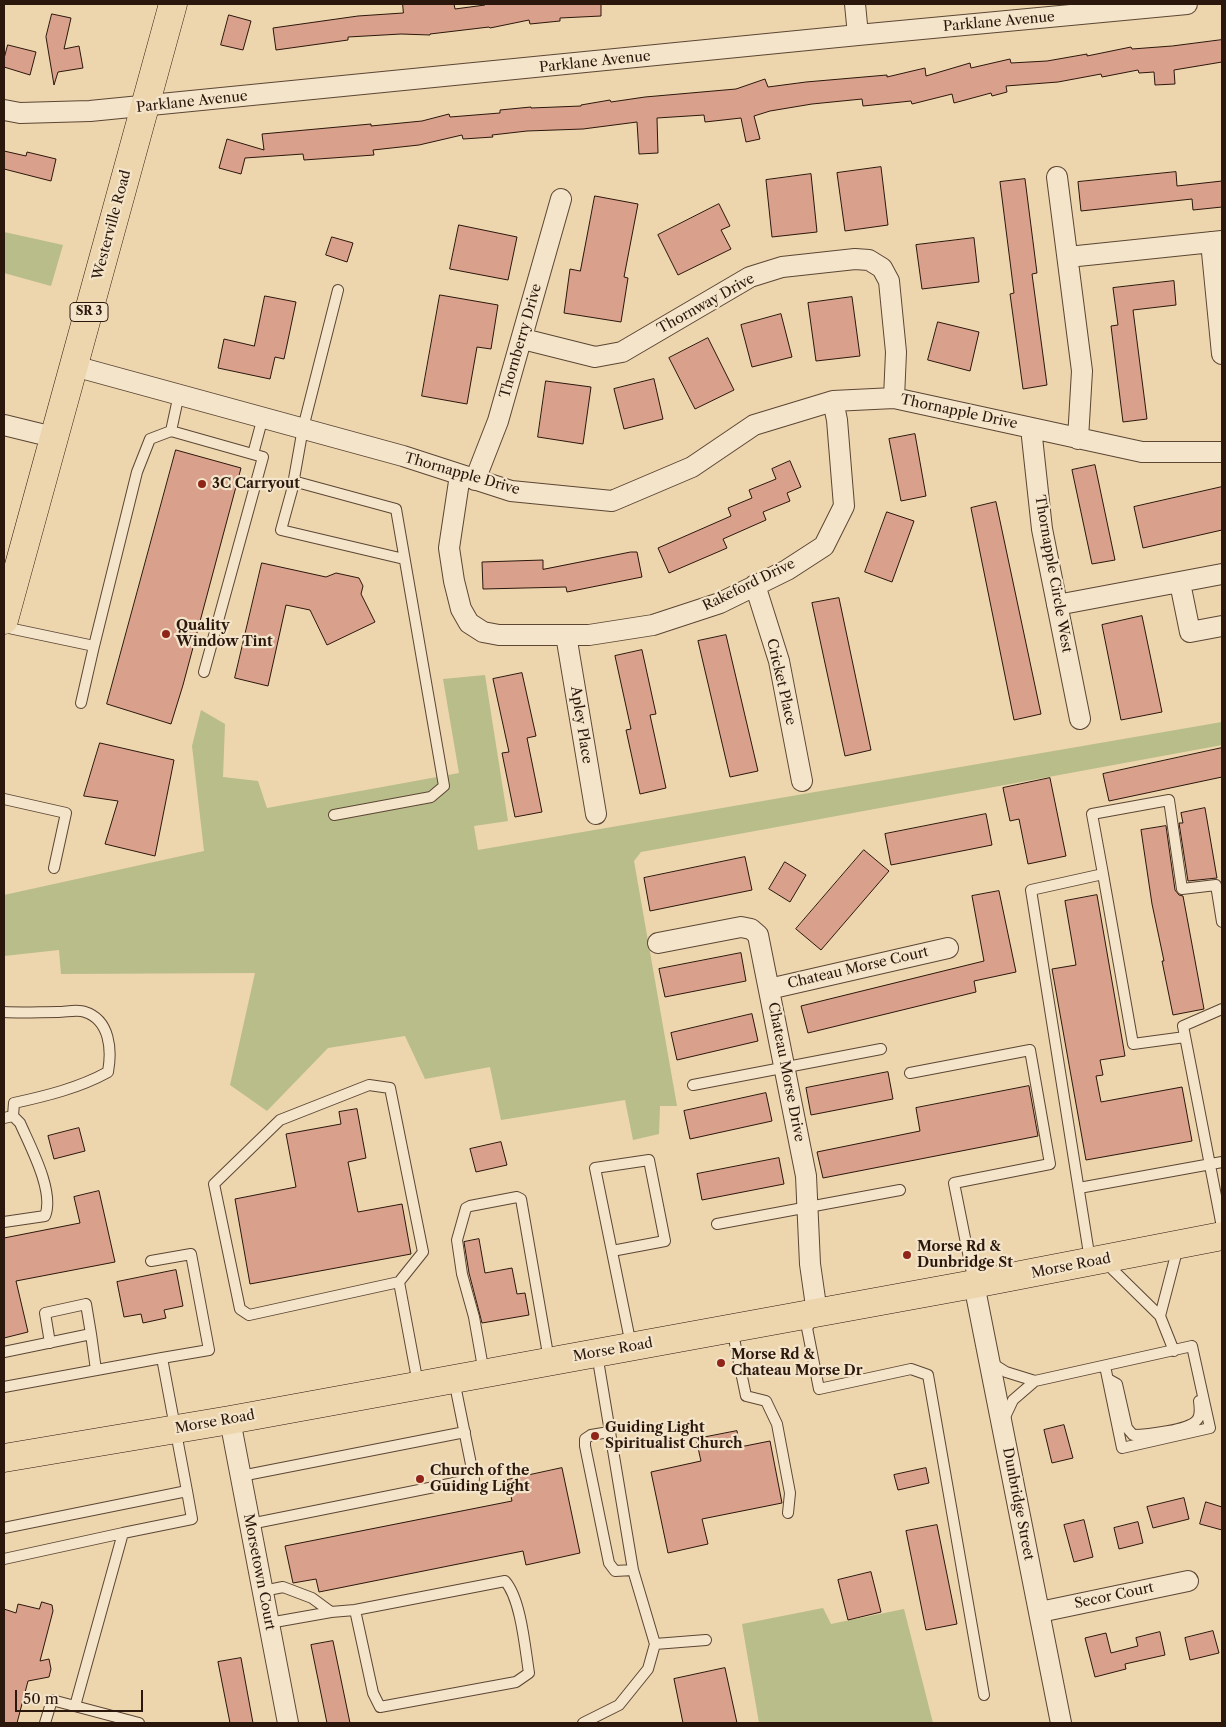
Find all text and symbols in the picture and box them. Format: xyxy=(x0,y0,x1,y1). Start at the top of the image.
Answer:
street label: Parklane Avenue xyxy=(942,9,1056,35)
street label: Parklane Avenue xyxy=(538,48,652,76)
street label: Parklane Avenue xyxy=(135,88,249,116)
street label: Westerville Road xyxy=(89,168,135,282)
street label: Thornway Drive xyxy=(655,270,757,338)
street label: Thornberry Drive xyxy=(497,282,545,400)
road number: SR 3 xyxy=(70,302,108,322)
street label: Thornapple Drive xyxy=(899,391,1019,433)
street label: Thornapple Drive xyxy=(402,449,522,499)
place label: 3C Carryout xyxy=(212,476,300,492)
marker: 3C Carryout xyxy=(196,478,208,490)
street label: Thornapple Circle West xyxy=(1031,494,1075,654)
street label: Rakeford Drive xyxy=(700,555,798,615)
place label: Quality Window Tint xyxy=(176,618,273,650)
marker: Quality Window Tint xyxy=(160,628,172,640)
street label: Cricket Place xyxy=(763,637,799,727)
street label: Apley Place xyxy=(567,685,595,765)
street label: Chateau Morse Court xyxy=(786,944,930,992)
street label: Chateau Morse Drive xyxy=(764,1001,808,1143)
place label: Morse Rd & Dunbridge St xyxy=(917,1239,1013,1272)
marker: Morse Rd & Dunbridge St xyxy=(901,1249,913,1261)
street label: Morse Road xyxy=(1030,1250,1112,1282)
street label: Morse Road xyxy=(572,1335,654,1365)
place label: Morse Rd & Chateau Morse Dr xyxy=(731,1347,863,1380)
marker: Morse Rd & Chateau Morse Dr xyxy=(715,1357,727,1369)
street label: Morse Road xyxy=(174,1407,256,1437)
place label: Guiding Light Spiritualist Church xyxy=(605,1420,743,1452)
marker: Guiding Light Spiritualist Church xyxy=(589,1430,601,1442)
street label: Dunbridge Street xyxy=(999,1446,1037,1562)
place label: Church of the Guiding Light xyxy=(430,1463,530,1495)
marker: Church of the Guiding Light xyxy=(414,1473,426,1485)
street label: Morsetown Court xyxy=(239,1512,279,1632)
street label: Secor Court xyxy=(1073,1579,1155,1613)
scale bar xyxy=(18,1680,145,1712)
text: 50 m xyxy=(23,1689,59,1708)

